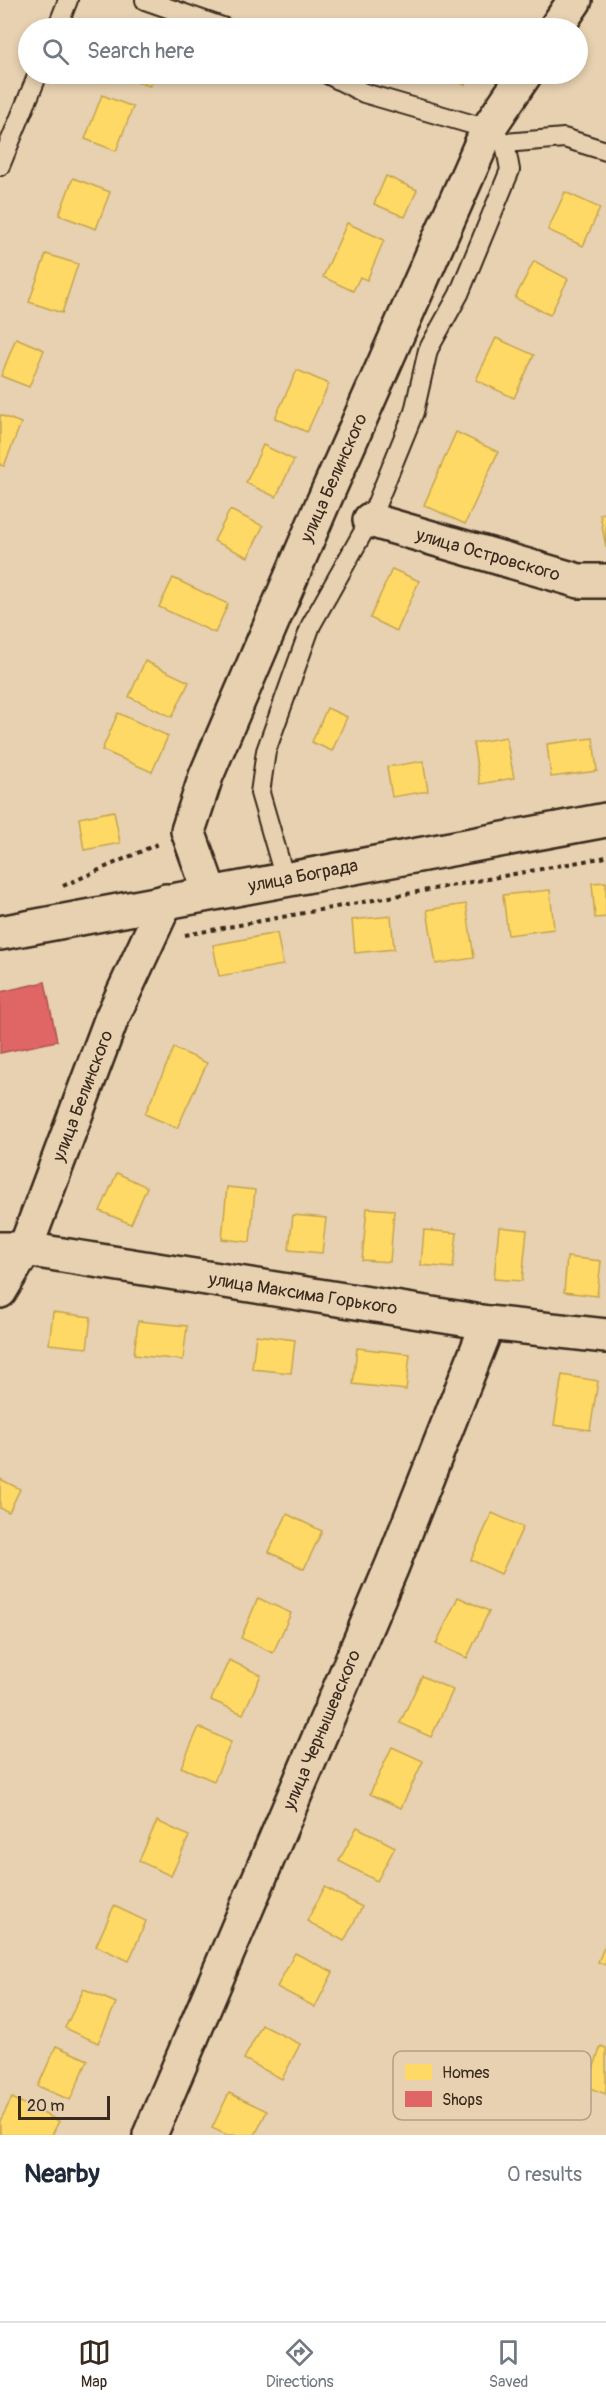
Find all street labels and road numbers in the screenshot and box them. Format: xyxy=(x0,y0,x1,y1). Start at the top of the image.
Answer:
street label: улица Белинского xyxy=(295,410,373,547)
street label: улица Островского xyxy=(412,523,563,587)
street label: улица Бограда xyxy=(245,854,360,898)
street label: улица Белинского xyxy=(47,1027,119,1166)
street label: улица Максима Горького xyxy=(206,1268,399,1320)
street label: улица Чернышевского xyxy=(277,1646,366,1814)

